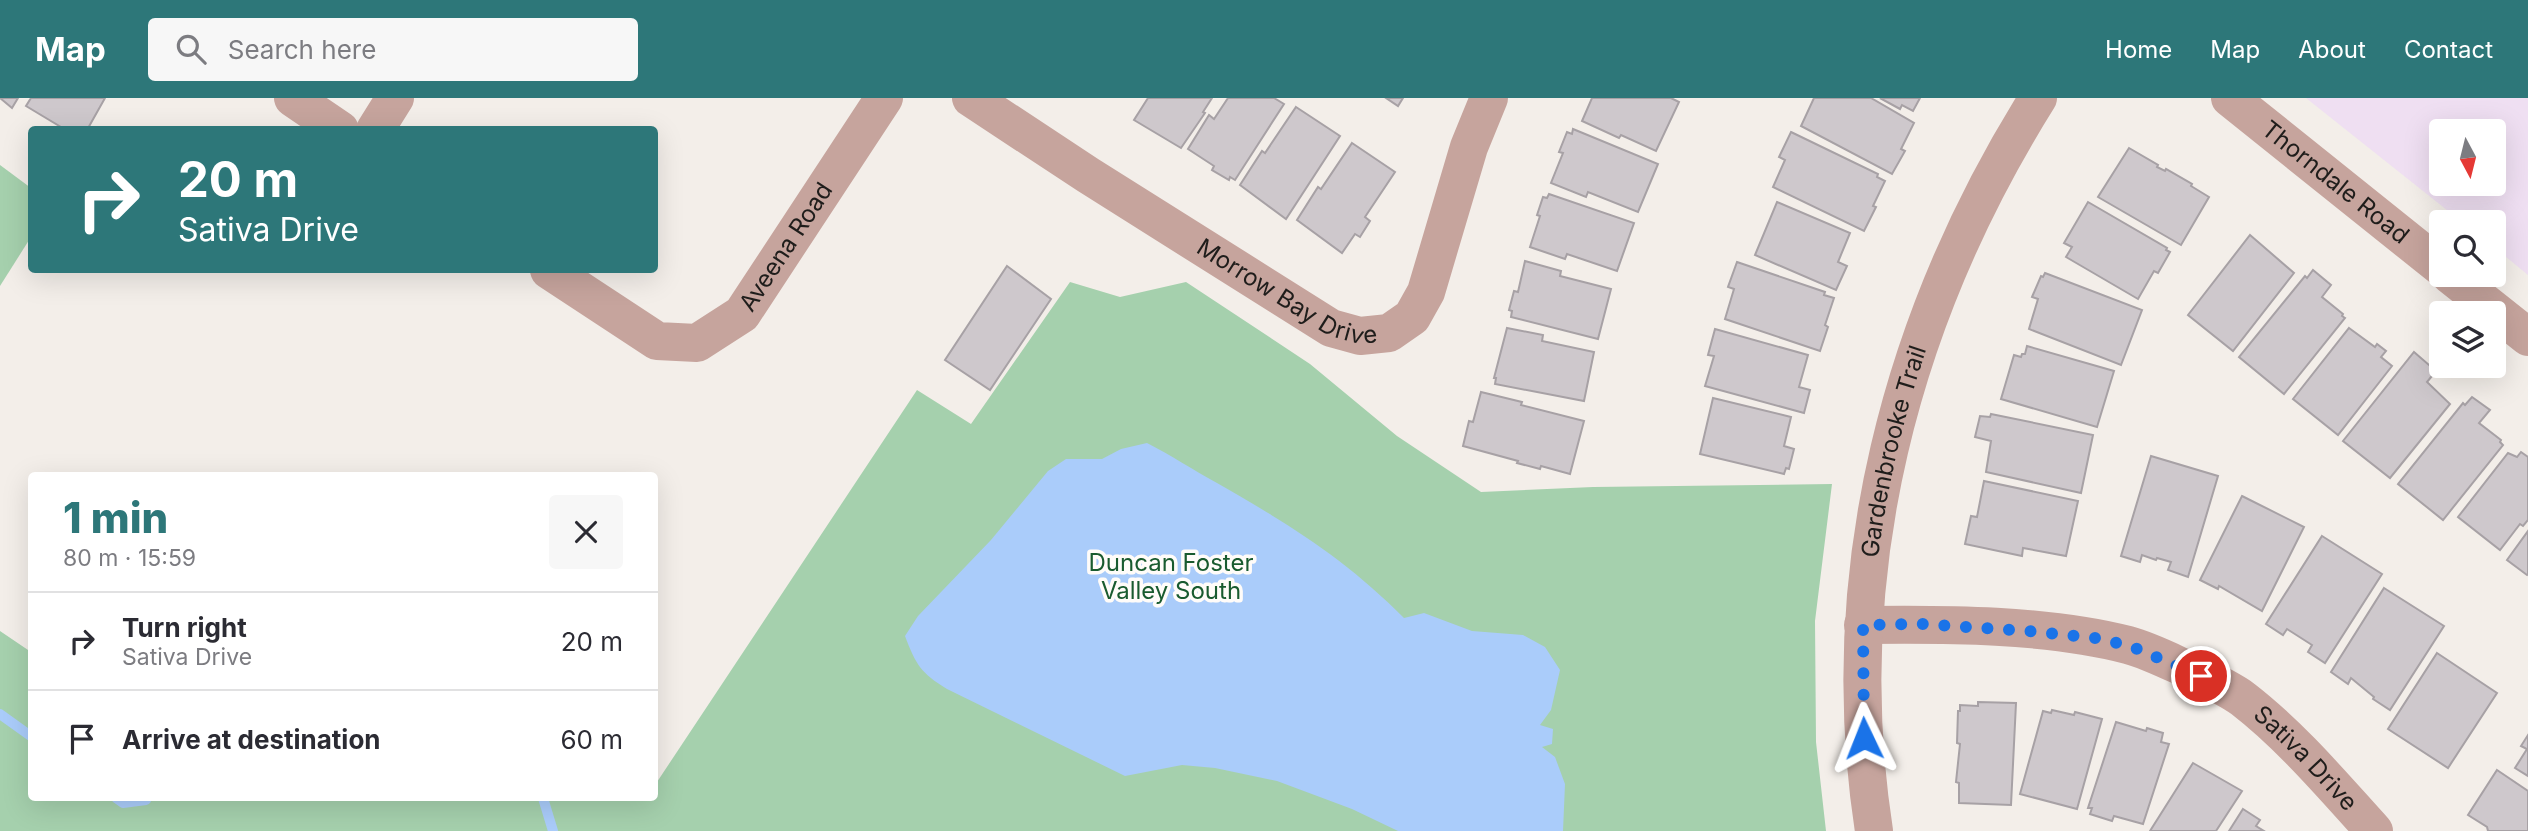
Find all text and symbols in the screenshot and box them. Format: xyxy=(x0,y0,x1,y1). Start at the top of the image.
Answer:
search box xyxy=(148,18,638,81)
text: Map xyxy=(35,29,106,69)
icon: search xyxy=(172,30,210,68)
text: Search here xyxy=(228,34,376,65)
text: Home xyxy=(2105,35,2172,64)
text: Map xyxy=(2210,35,2260,64)
text: About xyxy=(2298,35,2366,64)
text: Contact xyxy=(2404,35,2493,64)
street label: Thorndale Road xyxy=(2256,114,2415,250)
north arrow xyxy=(2429,119,2506,196)
map controls xyxy=(2429,119,2506,378)
text: 20 m xyxy=(178,150,298,209)
icon: right xyxy=(63,154,154,245)
street label: Aveena Road xyxy=(733,177,838,317)
text: Sativa Drive xyxy=(178,210,359,249)
button: search xyxy=(2429,210,2506,287)
street label: Morrow Bay Drive xyxy=(1192,232,1379,350)
button: layers xyxy=(2429,301,2506,378)
street label: Gardenbrooke Trail xyxy=(1855,342,1932,559)
text: 1 min xyxy=(63,492,168,543)
button: close xyxy=(549,495,623,569)
text: 80 m · 15:59 xyxy=(63,544,196,572)
park label: Duncan Foster Valley South xyxy=(1089,548,1253,605)
text: Turn right xyxy=(122,612,247,643)
icon: right xyxy=(63,622,101,660)
text: 20 m xyxy=(561,626,623,657)
text: Sativa Drive xyxy=(122,643,252,671)
pin xyxy=(2171,646,2231,706)
icon: arrive xyxy=(2182,657,2220,695)
street label: Sativa Drive xyxy=(2248,699,2364,817)
position arrow xyxy=(1827,701,1901,775)
icon: arrive xyxy=(63,720,101,758)
text: Arrive at destination xyxy=(122,724,381,755)
text: 60 m xyxy=(560,724,623,755)

